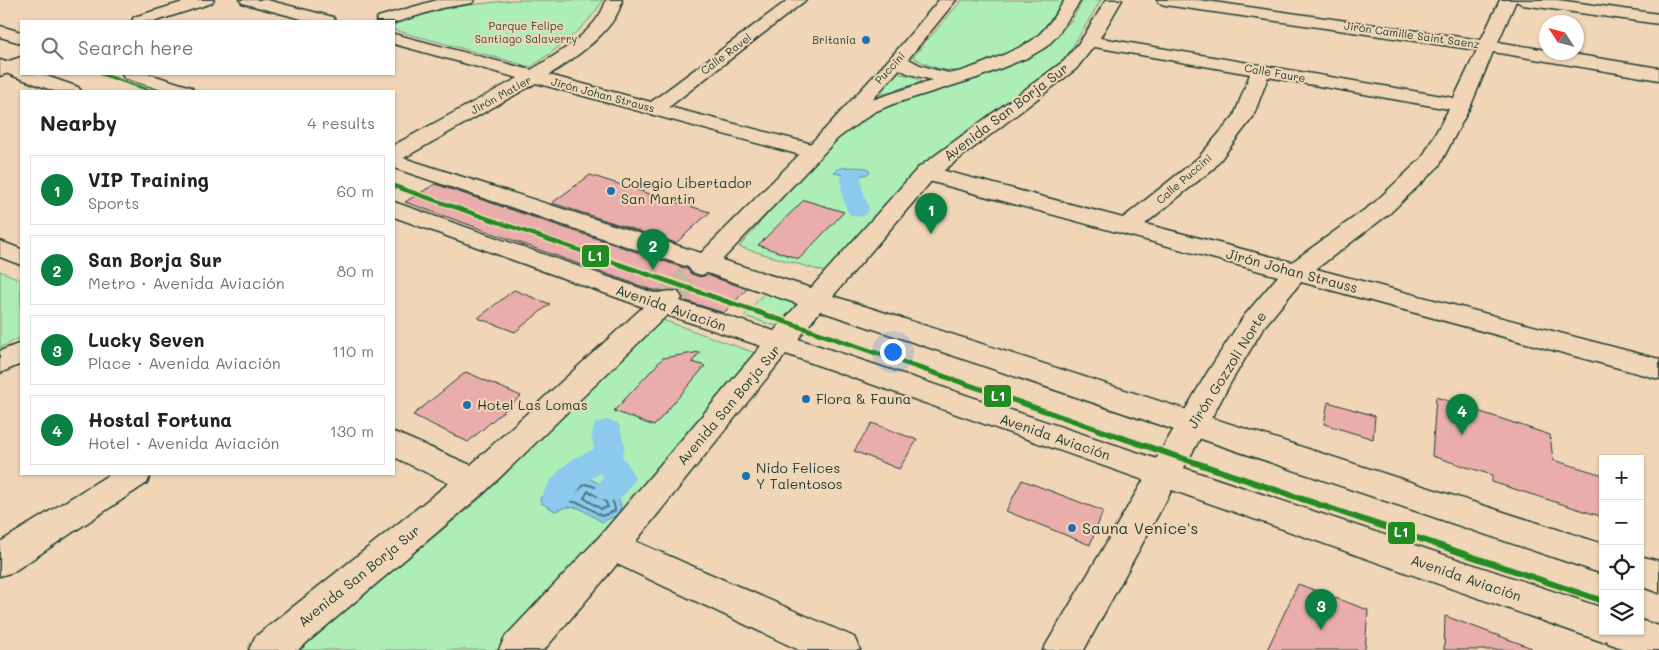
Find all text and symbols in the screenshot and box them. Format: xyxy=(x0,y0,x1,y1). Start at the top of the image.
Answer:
north arrow xyxy=(1539,15,1584,60)
park label: Parque Felipe Santiago Salaverry xyxy=(475,18,578,46)
street label: Jirón Camille Saint Saenz xyxy=(1343,18,1481,51)
search box xyxy=(20,20,395,75)
street label: Calle Ravel xyxy=(697,30,754,78)
place label: Britania xyxy=(812,32,856,47)
icon: search xyxy=(38,34,66,62)
marker: Britania xyxy=(860,34,872,46)
text: Search here xyxy=(78,35,194,60)
street label: Puccini xyxy=(871,48,908,87)
street label: Avenida San Borja Sur xyxy=(939,58,1072,165)
street label: Calle Faure xyxy=(1243,60,1307,85)
street label: Jirón Matier xyxy=(468,72,534,117)
street label: Jirón Johan Strauss xyxy=(550,74,656,116)
text: Nearby xyxy=(40,109,117,136)
text: 4 results xyxy=(307,112,375,133)
street label: Calle Puccini xyxy=(1153,150,1215,207)
text: VIP Training xyxy=(88,167,209,192)
place label: Colegio Libertador San Martin xyxy=(621,173,752,208)
text: 1 xyxy=(53,180,61,201)
text: 60 m xyxy=(337,180,374,201)
marker: Colegio Libertador San Martin xyxy=(605,185,617,197)
text: Sports xyxy=(88,192,139,213)
pin: 1 xyxy=(915,193,947,234)
pin: 2 xyxy=(637,229,669,270)
line badge: L1 xyxy=(581,244,610,268)
street label: Jirón Johan Strauss xyxy=(1224,244,1360,297)
text: L1 xyxy=(588,246,602,265)
text: San Borja Sur xyxy=(88,247,222,272)
text: 2 xyxy=(53,260,61,281)
text: 80 m xyxy=(337,260,374,281)
text: Metro · Avenida Aviación xyxy=(88,272,285,293)
street label: Avenida Aviación xyxy=(613,280,729,335)
street label: Jirón Gozzoli Norte xyxy=(1183,308,1270,432)
text: Lucky Seven xyxy=(88,327,204,352)
your location xyxy=(880,339,906,365)
text: 3 xyxy=(52,340,62,361)
text: 110 m xyxy=(332,340,374,361)
street label: Avenida San Borja Sur xyxy=(673,340,785,469)
text: Place · Avenida Aviación xyxy=(88,352,281,373)
line badge: L1 xyxy=(983,384,1012,408)
text: L1 xyxy=(991,386,1005,405)
place label: Flora & Fauna xyxy=(816,389,911,408)
marker: Flora & Fauna xyxy=(800,393,812,405)
pin: 4 xyxy=(1446,394,1478,435)
place label: Hotel Las Lomas xyxy=(477,395,588,414)
marker: Hotel Las Lomas xyxy=(461,399,473,411)
text: Hostal Fortuna xyxy=(88,407,232,432)
street label: Avenida Aviación xyxy=(997,409,1113,464)
text: 4 xyxy=(52,420,62,441)
text: 130 m xyxy=(330,420,374,441)
text: Hotel · Avenida Aviación xyxy=(88,432,279,453)
map controls xyxy=(1599,455,1644,635)
button: + xyxy=(1599,455,1644,500)
place label: Nido Felices Y Talentosos xyxy=(756,458,842,493)
marker: Nido Felices Y Talentosos xyxy=(740,470,752,482)
button: − xyxy=(1599,500,1644,545)
place label: Sauna Venice's xyxy=(1082,517,1198,538)
street label: Avenida San Borja Sur xyxy=(294,520,424,631)
line badge: L1 xyxy=(1387,521,1416,545)
marker: Sauna Venice's xyxy=(1066,522,1078,534)
text: L1 xyxy=(1394,522,1408,541)
button: locate xyxy=(1599,545,1644,590)
street label: Avenida Aviación xyxy=(1408,550,1524,605)
pin: 3 xyxy=(1305,589,1337,630)
button: layers xyxy=(1599,590,1644,635)

